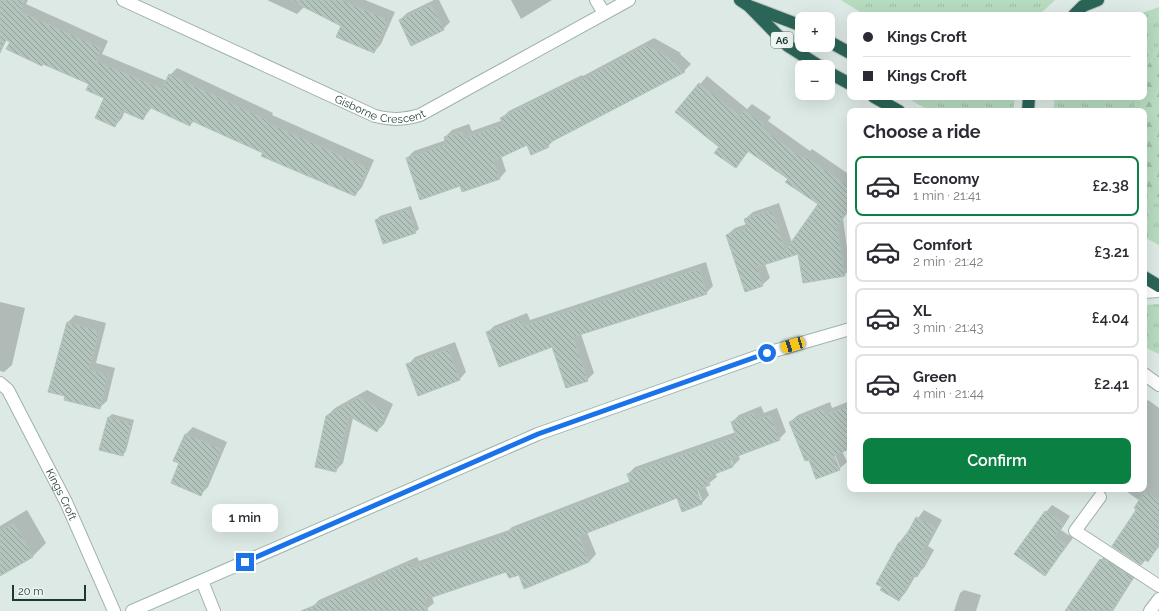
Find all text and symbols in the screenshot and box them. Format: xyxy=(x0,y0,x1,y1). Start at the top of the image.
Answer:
map controls xyxy=(795,12,835,100)
button: + xyxy=(795,12,835,52)
text: Kings Croft xyxy=(887,28,967,46)
road number: A6 xyxy=(771,32,793,48)
button: − xyxy=(795,60,835,100)
text: Kings Croft xyxy=(887,67,967,85)
street label: Gisborne Crescent xyxy=(333,92,428,125)
text: Choose a ride xyxy=(863,121,981,142)
icon: car xyxy=(865,168,901,204)
text: Economy xyxy=(913,170,980,188)
text: £2.38 xyxy=(1092,177,1129,195)
text: 1 min · 21:41 xyxy=(913,188,981,203)
icon: car xyxy=(865,234,901,270)
text: Comfort xyxy=(913,236,972,254)
text: £3.21 xyxy=(1094,243,1129,261)
text: 2 min · 21:42 xyxy=(913,254,983,269)
icon: car xyxy=(865,300,901,336)
text: XL xyxy=(913,302,931,320)
text: £4.04 xyxy=(1092,309,1129,327)
text: 3 min · 21:43 xyxy=(913,320,984,335)
car xyxy=(780,336,806,354)
route start xyxy=(758,344,776,362)
icon: car xyxy=(865,366,901,402)
text: Green xyxy=(913,368,957,386)
text: £2.41 xyxy=(1094,375,1129,393)
text: 4 min · 21:44 xyxy=(913,386,984,401)
button: Confirm xyxy=(863,438,1131,484)
street label: Kings Croft xyxy=(43,466,80,522)
callout: 1 min xyxy=(212,504,278,532)
text: 1 min xyxy=(229,510,261,525)
route end xyxy=(236,553,254,571)
scale bar xyxy=(12,583,86,602)
text: 20 m xyxy=(18,585,43,598)

